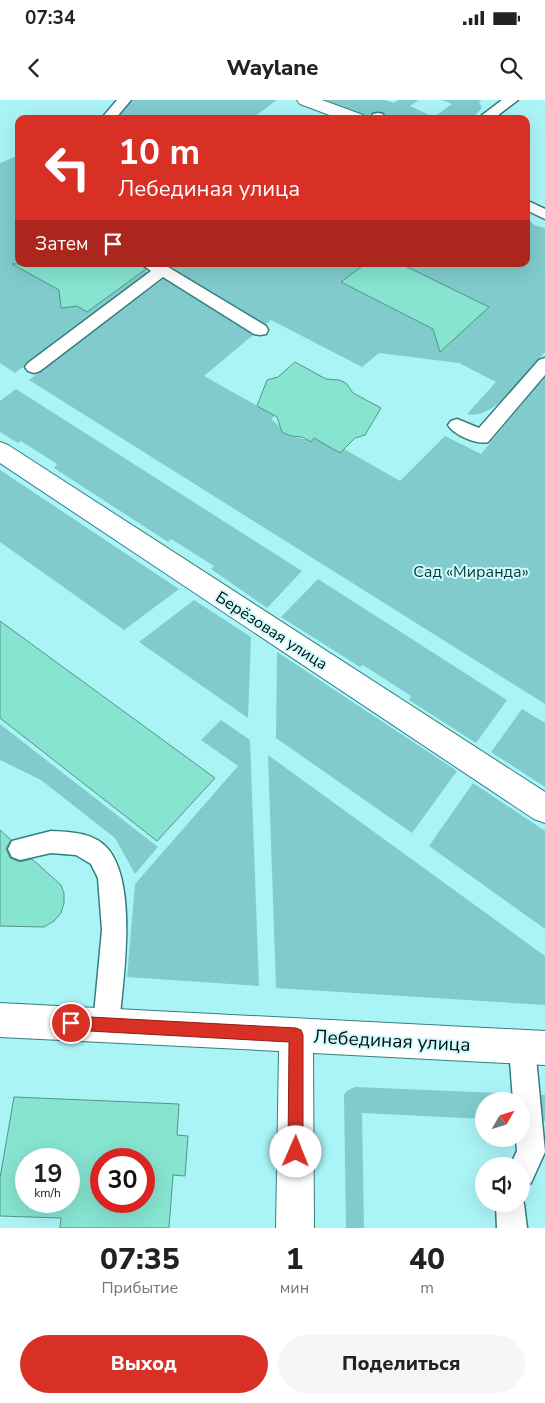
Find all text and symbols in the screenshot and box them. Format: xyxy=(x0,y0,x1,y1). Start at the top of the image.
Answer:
text: 07:34 xyxy=(25,5,75,31)
text: Waylane xyxy=(227,53,318,83)
icon: back xyxy=(20,54,48,82)
icon: search xyxy=(497,54,525,82)
text: 10 m xyxy=(118,129,200,176)
icon: left xyxy=(35,135,100,200)
text: Лебединая улица xyxy=(118,174,300,204)
icon: arrive xyxy=(99,230,127,258)
text: Затем xyxy=(35,231,89,257)
park label: Сад «Миранда» xyxy=(413,561,529,583)
street label: Берёзовая улица xyxy=(211,586,332,675)
pin xyxy=(50,1002,92,1044)
icon: arrive xyxy=(57,1009,85,1037)
street label: Лебединая улица xyxy=(313,1024,471,1058)
north arrow xyxy=(475,1092,530,1148)
map controls xyxy=(475,1092,530,1212)
position arrow xyxy=(269,1125,321,1177)
speed limit sign: 30 xyxy=(90,1148,155,1213)
text: 19 xyxy=(32,1157,63,1191)
button: sound xyxy=(475,1157,530,1212)
text: km/h xyxy=(34,1185,61,1201)
text: 07:35 xyxy=(100,1239,180,1280)
text: 1 xyxy=(285,1239,303,1280)
text: 40 xyxy=(409,1239,445,1280)
text: Прибытие xyxy=(101,1277,178,1299)
text: мин xyxy=(280,1277,309,1299)
text: m xyxy=(420,1277,434,1299)
button: Выход xyxy=(20,1335,268,1393)
button: Поделиться xyxy=(278,1335,525,1393)

